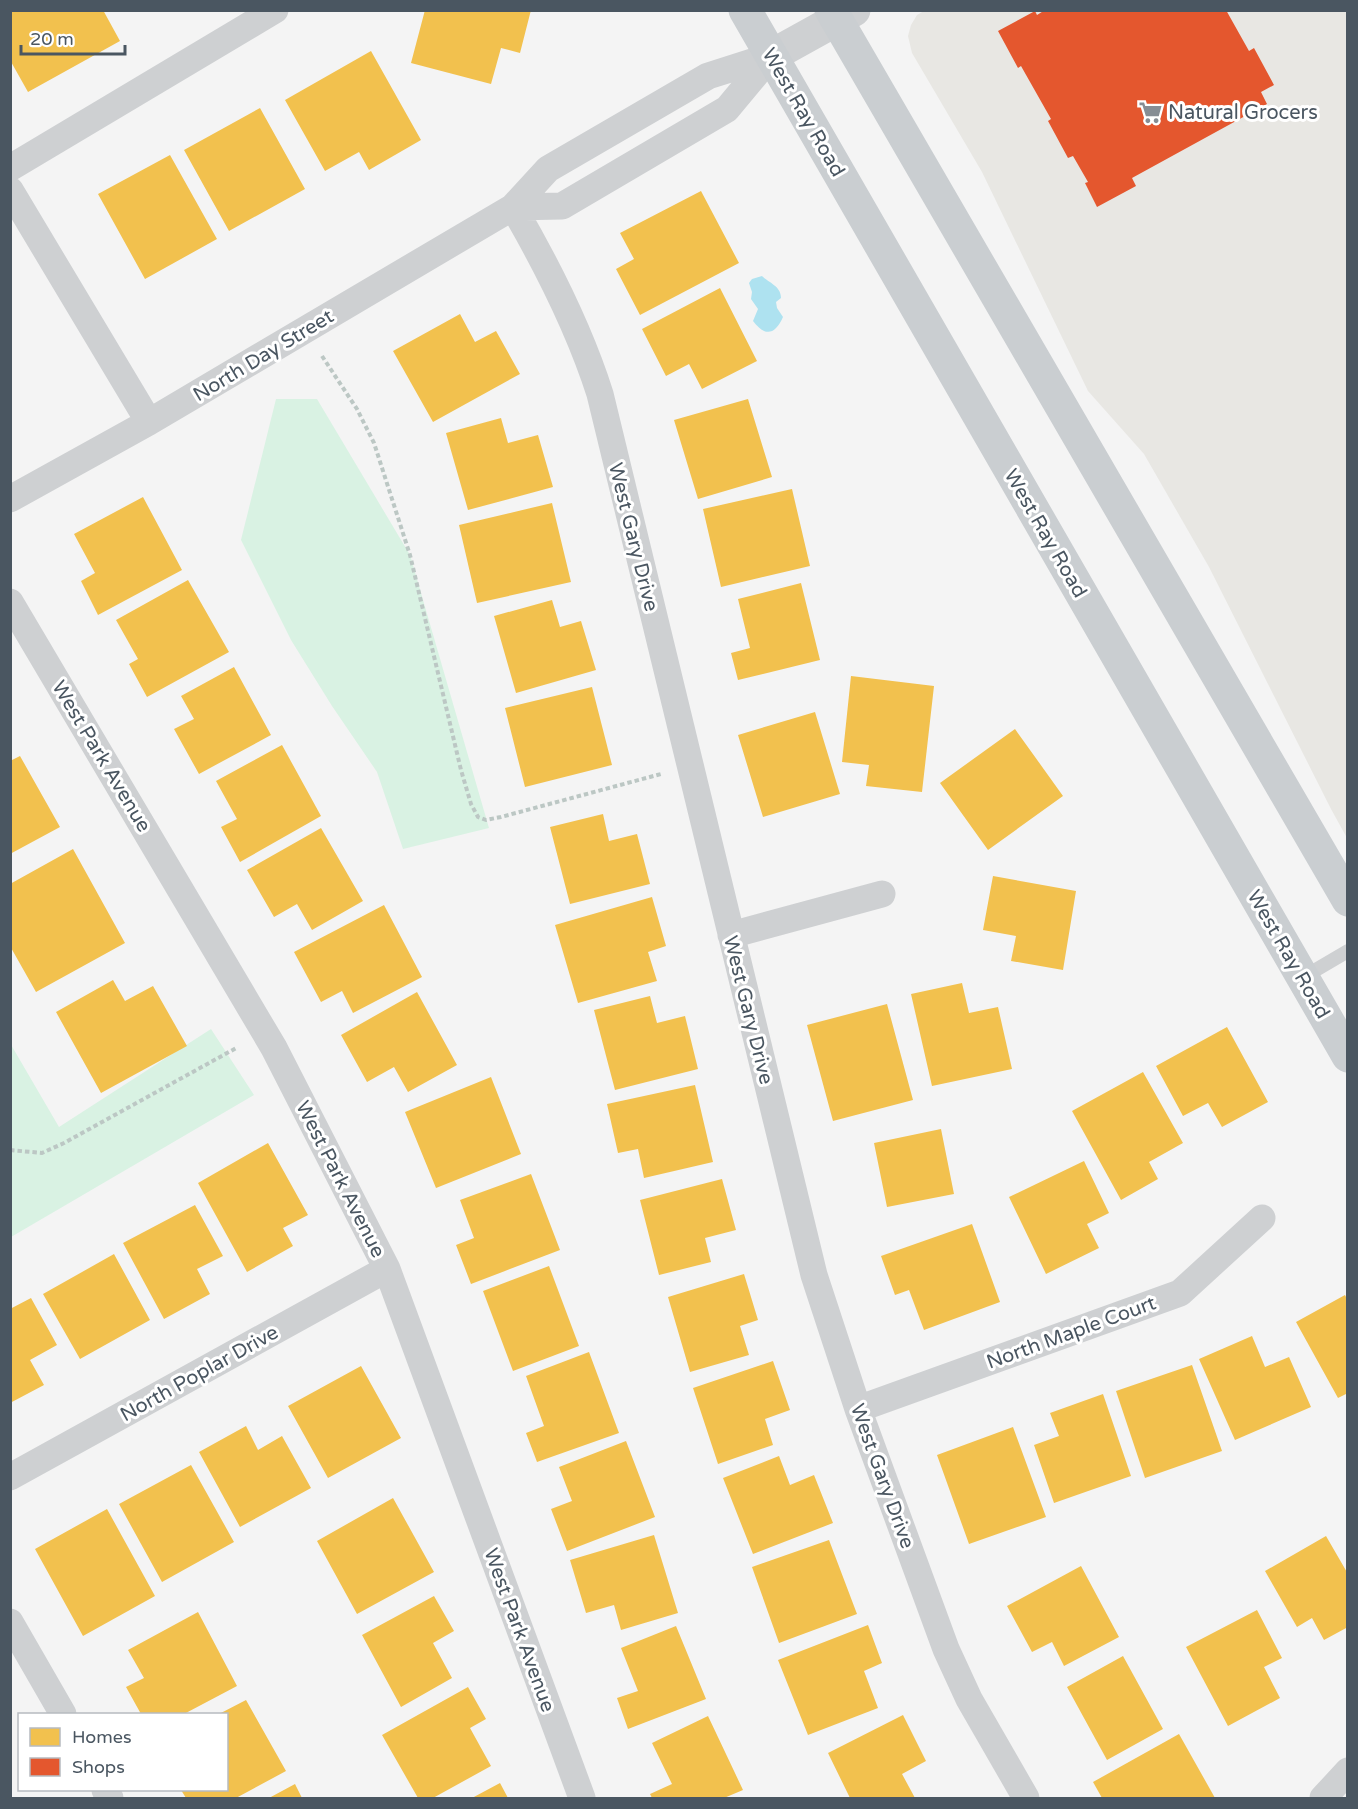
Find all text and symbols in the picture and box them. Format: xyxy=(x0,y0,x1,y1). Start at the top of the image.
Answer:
scale bar xyxy=(21,18,124,56)
text: 20 m xyxy=(30,28,74,50)
street label: West Ray Road xyxy=(757,44,850,181)
supermarket icon: Natural Grocers xyxy=(1137,99,1163,125)
place label: Natural Grocers xyxy=(1168,101,1318,125)
street label: North Day Street xyxy=(189,304,338,407)
street label: West Gary Drive xyxy=(603,460,663,614)
street label: West Ray Road xyxy=(999,465,1092,602)
street label: West Park Avenue xyxy=(46,676,156,837)
street label: West Ray Road xyxy=(1242,886,1335,1023)
street label: West Gary Drive xyxy=(718,933,778,1087)
street label: West Park Avenue xyxy=(290,1097,390,1262)
street label: North Maple Court xyxy=(983,1291,1160,1375)
street label: North Poplar Drive xyxy=(116,1320,283,1427)
street label: West Gary Drive xyxy=(845,1401,919,1552)
street label: West Park Avenue xyxy=(478,1545,560,1715)
legend xyxy=(18,1713,228,1791)
text: Homes xyxy=(72,1726,132,1748)
text: Shops xyxy=(72,1756,125,1778)

